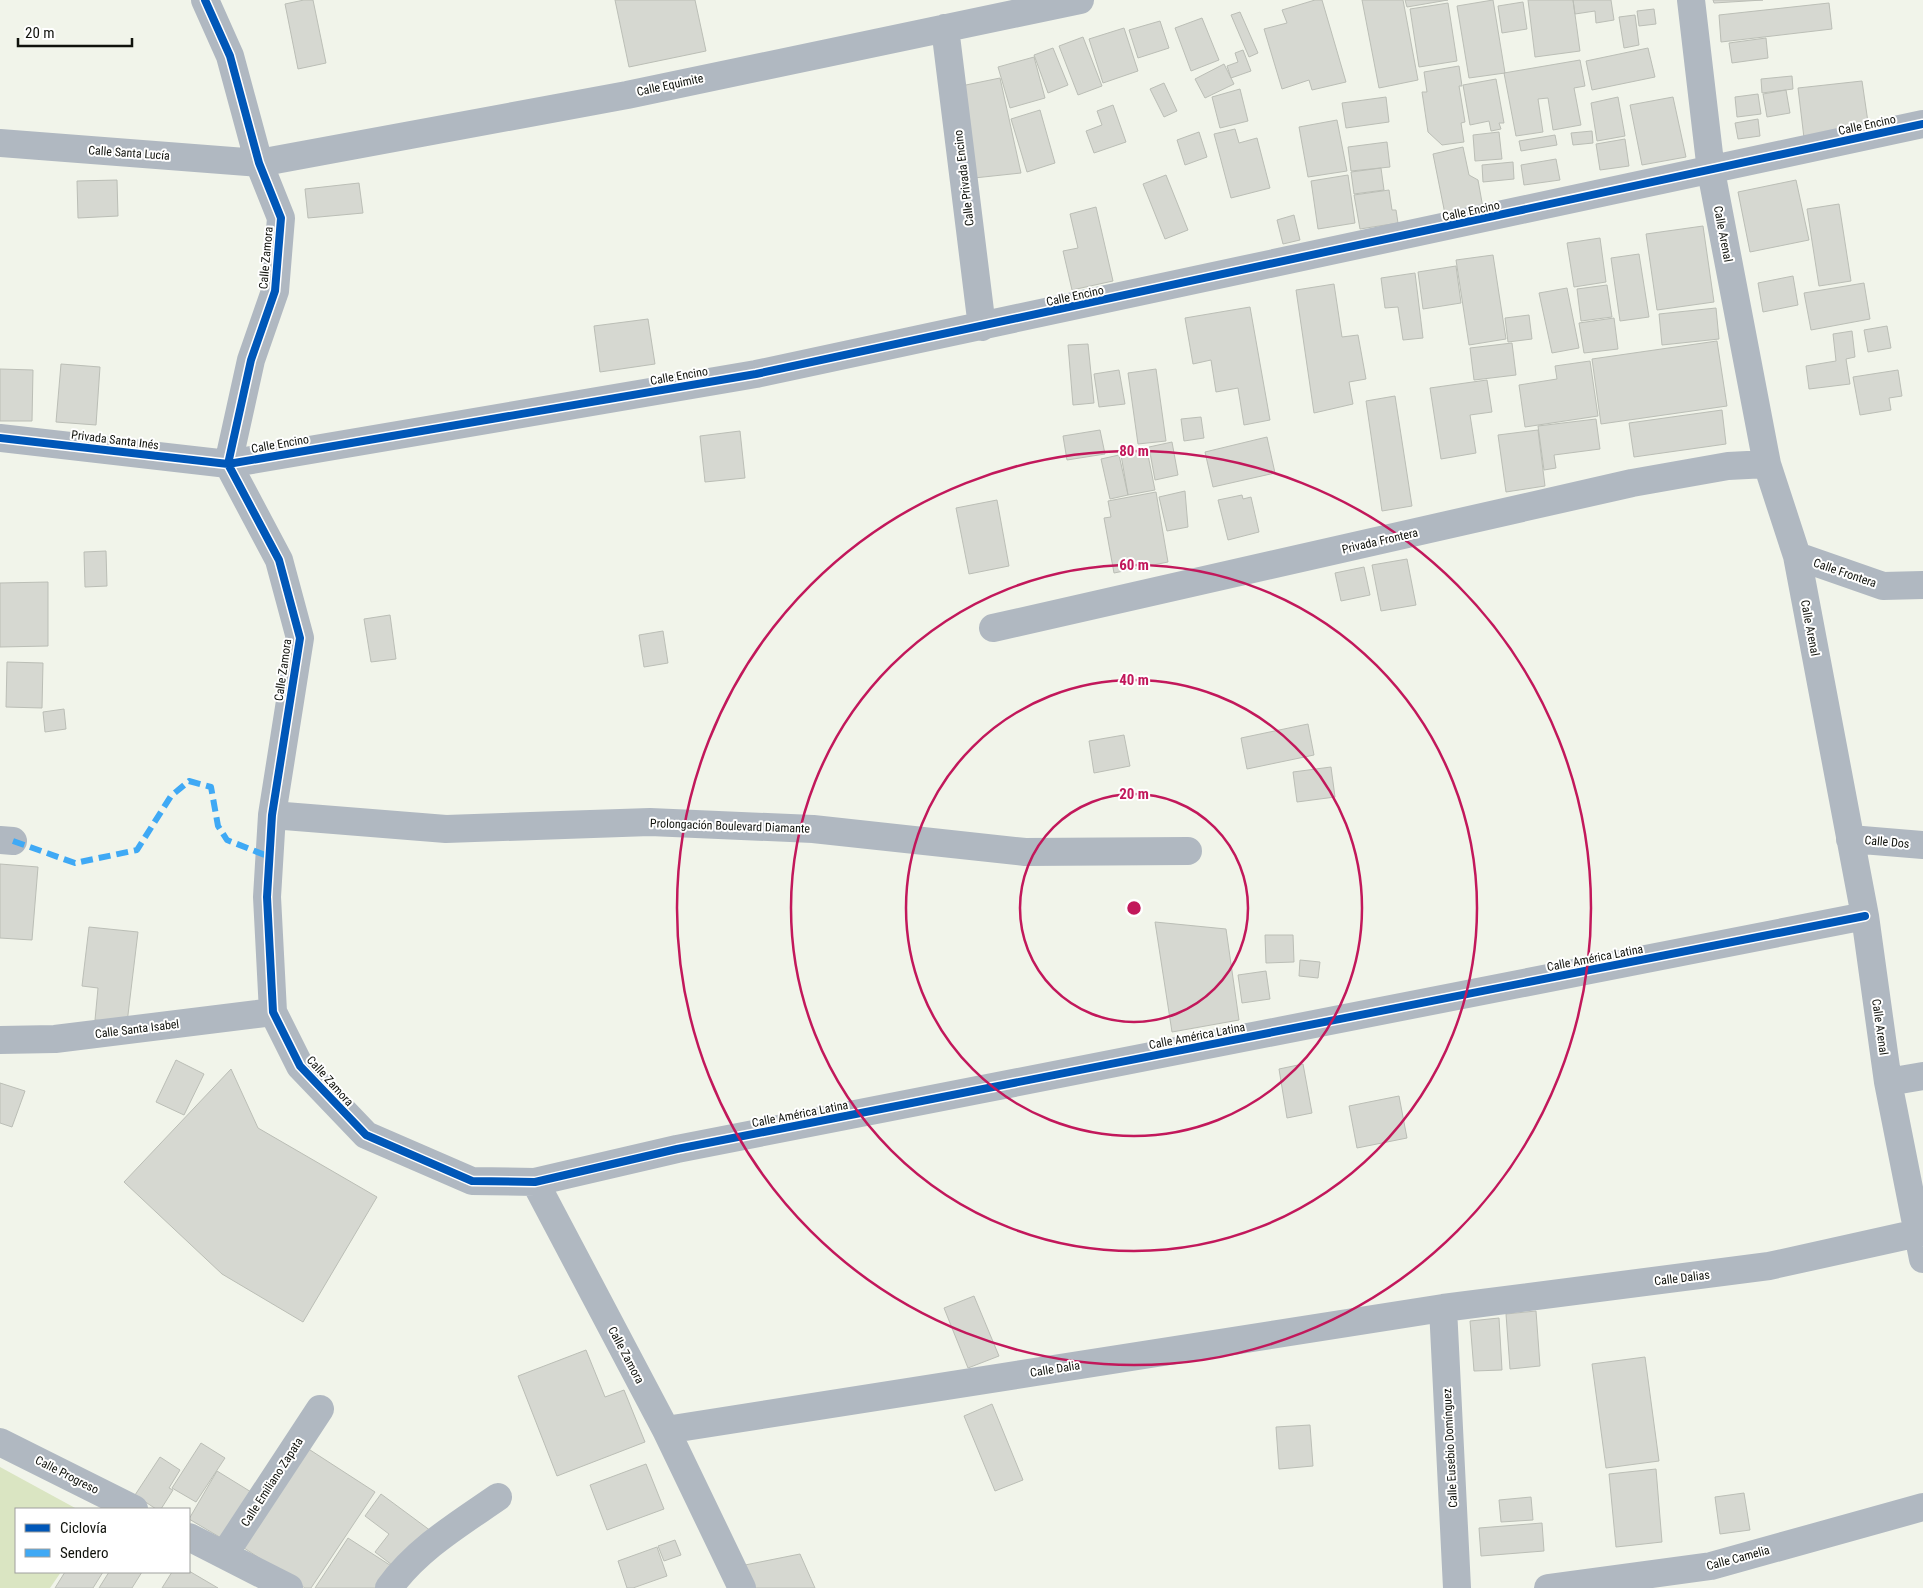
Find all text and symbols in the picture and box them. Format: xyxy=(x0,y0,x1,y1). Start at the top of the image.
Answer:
scale bar xyxy=(18,15,131,47)
text: 20 m xyxy=(25,24,55,42)
street label: Calle Equimite xyxy=(635,71,705,99)
street label: Calle Encino xyxy=(1837,112,1897,138)
street label: Calle Privada Encino xyxy=(951,129,977,227)
street label: Calle Santa Lucía xyxy=(88,143,170,163)
street label: Calle Encino xyxy=(1441,198,1501,224)
street label: Calle Arenal xyxy=(1711,205,1735,263)
street label: Calle Zamora xyxy=(256,226,276,290)
street label: Calle Encino xyxy=(1045,283,1105,309)
street label: Calle Encino xyxy=(649,364,709,388)
street label: Privada Santa Inés xyxy=(70,428,160,452)
street label: Calle Encino xyxy=(250,432,310,456)
text: 80 m xyxy=(1119,442,1149,460)
street label: Privada Frontera xyxy=(1341,525,1420,557)
text: 60 m xyxy=(1119,556,1149,574)
street label: Calle Frontera xyxy=(1812,556,1879,590)
street label: Calle Arenal xyxy=(1798,599,1822,657)
street label: Calle Zamora xyxy=(272,638,294,702)
text: 40 m xyxy=(1119,671,1149,689)
text: 20 m xyxy=(1119,785,1149,803)
street label: Prolongación Boulevard Diamante xyxy=(650,816,811,836)
street label: Calle Dos xyxy=(1864,833,1910,851)
centre of rings xyxy=(1125,899,1143,917)
street label: Calle América Latina xyxy=(1546,942,1645,974)
street label: Calle Arenal xyxy=(1869,998,1891,1056)
street label: Calle Santa Isabel xyxy=(94,1017,180,1041)
street label: Calle América Latina xyxy=(1148,1020,1247,1052)
street label: Calle Zamora xyxy=(304,1053,356,1109)
street label: Calle América Latina xyxy=(751,1098,850,1130)
street label: Calle Dalias xyxy=(1653,1268,1711,1288)
street label: Calle Zamora xyxy=(605,1324,647,1386)
street label: Calle Dalia xyxy=(1029,1358,1081,1380)
street label: Calle Eusebio Domínguez xyxy=(1440,1388,1460,1508)
street label: Calle Emiliano Zapata xyxy=(238,1435,306,1529)
street label: Calle Progreso xyxy=(33,1453,101,1497)
legend xyxy=(15,1508,190,1573)
text: Ciclovía xyxy=(60,1519,107,1537)
street label: Calle Camelia xyxy=(1705,1543,1771,1573)
text: Sendero xyxy=(60,1544,109,1562)

